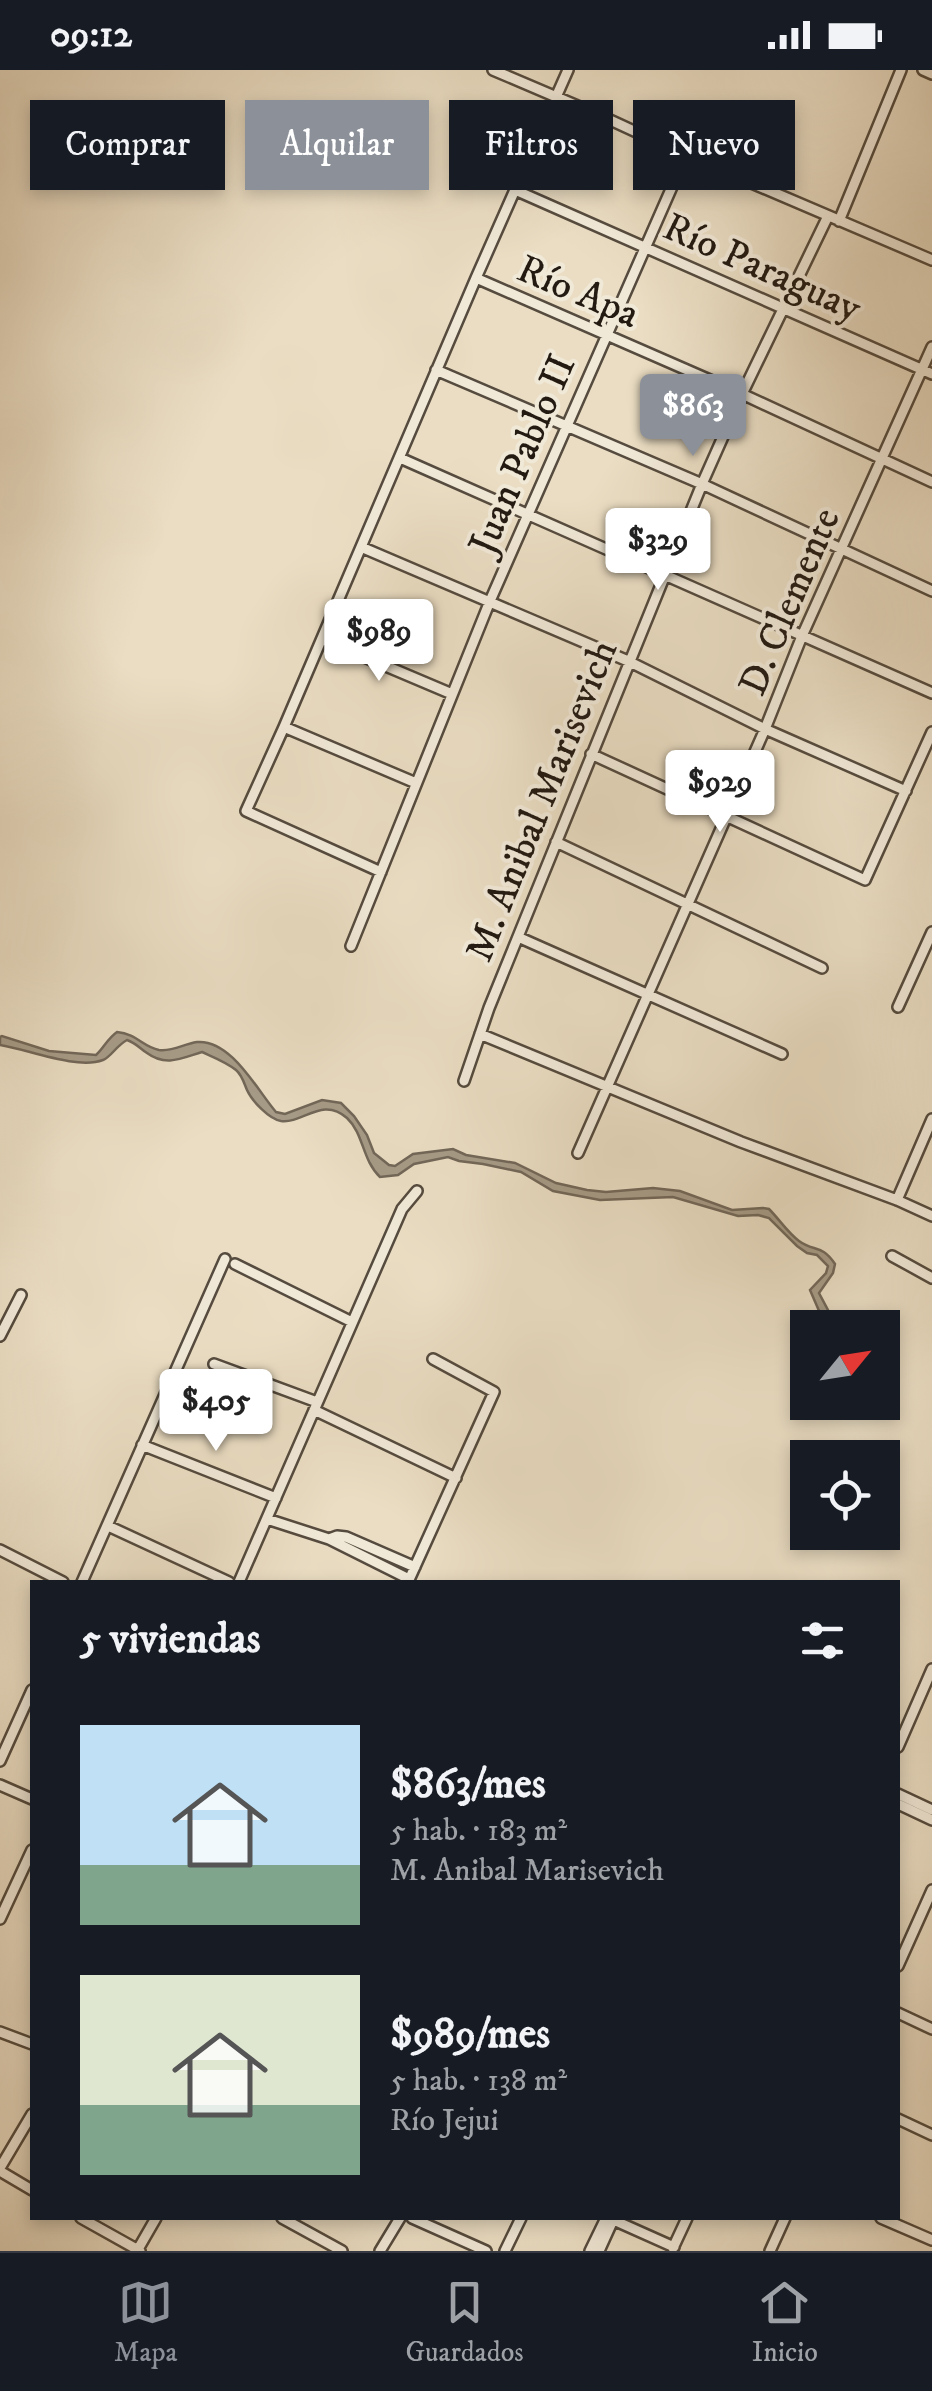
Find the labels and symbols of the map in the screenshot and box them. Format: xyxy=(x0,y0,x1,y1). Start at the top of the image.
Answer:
street label: Río Paraguay xyxy=(655,203,870,335)
street label: Río Apa xyxy=(509,245,646,341)
street label: Juan Pablo II xyxy=(458,348,588,566)
pin: $863 xyxy=(634,374,752,459)
street label: D. Clemente xyxy=(729,501,853,704)
pin: $329 xyxy=(599,508,717,593)
pin: $989 xyxy=(320,599,438,684)
street label: M. Anibal Marisevich xyxy=(455,633,630,969)
pin: $929 xyxy=(661,750,779,835)
north arrow xyxy=(790,1310,900,1420)
pin: $405 xyxy=(157,1369,275,1454)

